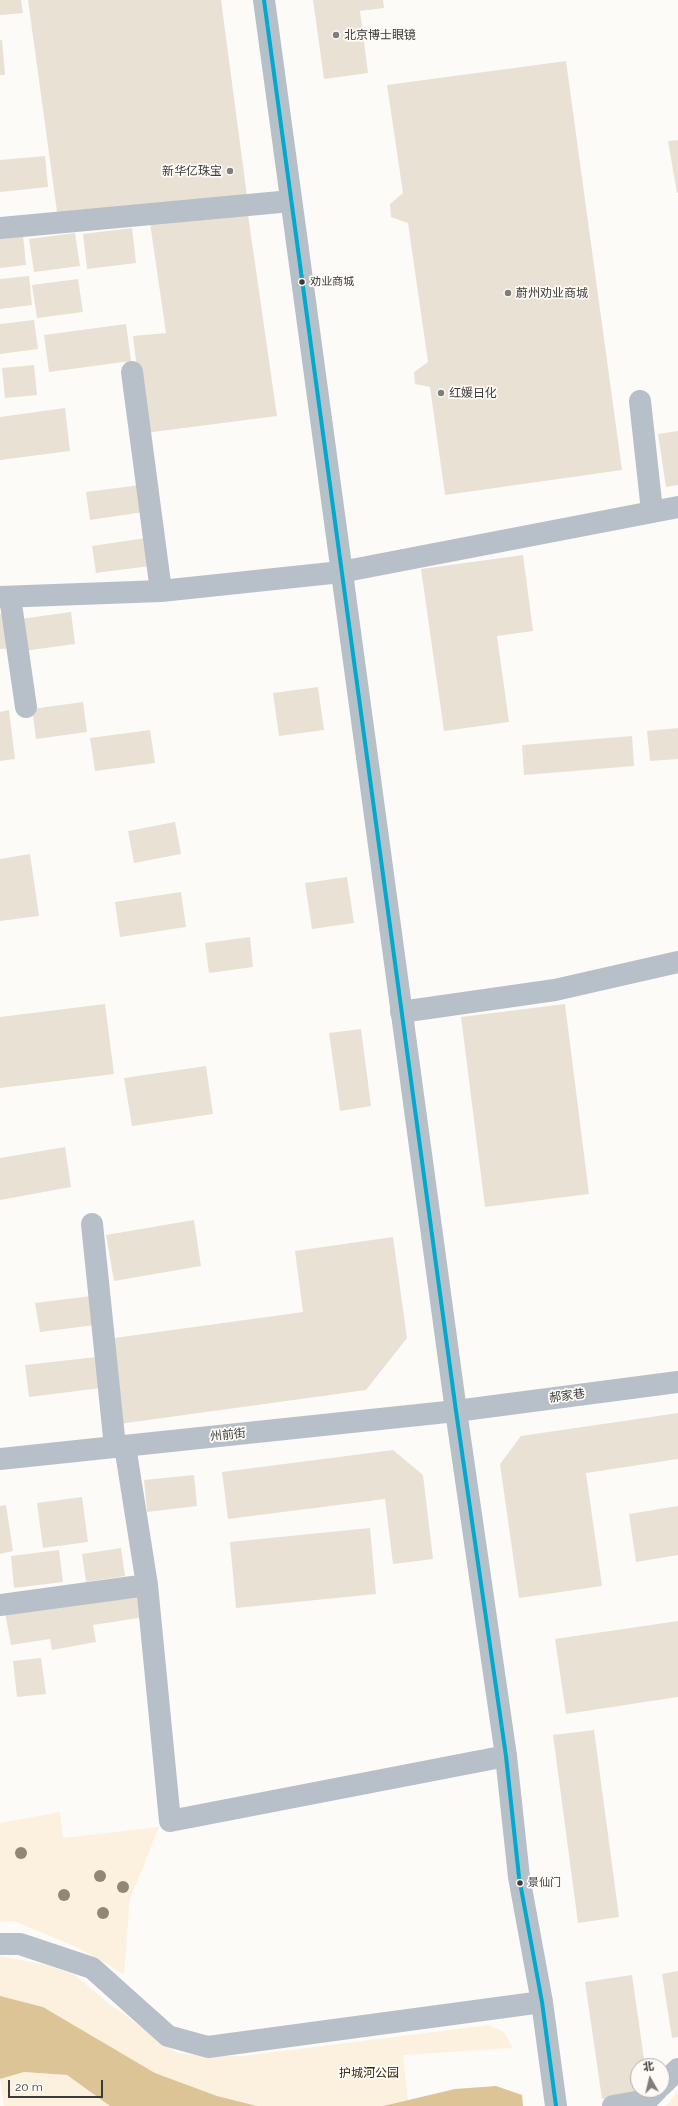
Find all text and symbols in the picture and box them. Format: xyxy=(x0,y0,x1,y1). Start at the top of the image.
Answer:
place label: 北京博士眼镜 xyxy=(344,28,416,42)
marker: 北京博士眼镜 xyxy=(331,30,341,40)
place label: 新华亿珠宝 xyxy=(162,164,222,178)
marker: 新华亿珠宝 xyxy=(225,166,235,176)
place label: 劝业商城 xyxy=(310,275,354,289)
marker: 劝业商城 xyxy=(297,277,307,287)
place label: 蔚州劝业商城 xyxy=(516,286,588,300)
marker: 蔚州劝业商城 xyxy=(503,288,513,298)
place label: 红媛日化 xyxy=(449,386,497,400)
marker: 红媛日化 xyxy=(436,388,446,398)
street label: 郝家巷 xyxy=(548,1386,586,1406)
street label: 州前街 xyxy=(209,1426,247,1444)
place label: 景仙门 xyxy=(528,1876,561,1890)
marker: 景仙门 xyxy=(515,1878,525,1888)
north arrow xyxy=(630,2058,670,2098)
text: 北 xyxy=(642,2059,655,2074)
park label: 护城河公园 xyxy=(339,2066,399,2080)
scale bar xyxy=(10,2072,105,2098)
text: 20 m xyxy=(15,2080,43,2094)

